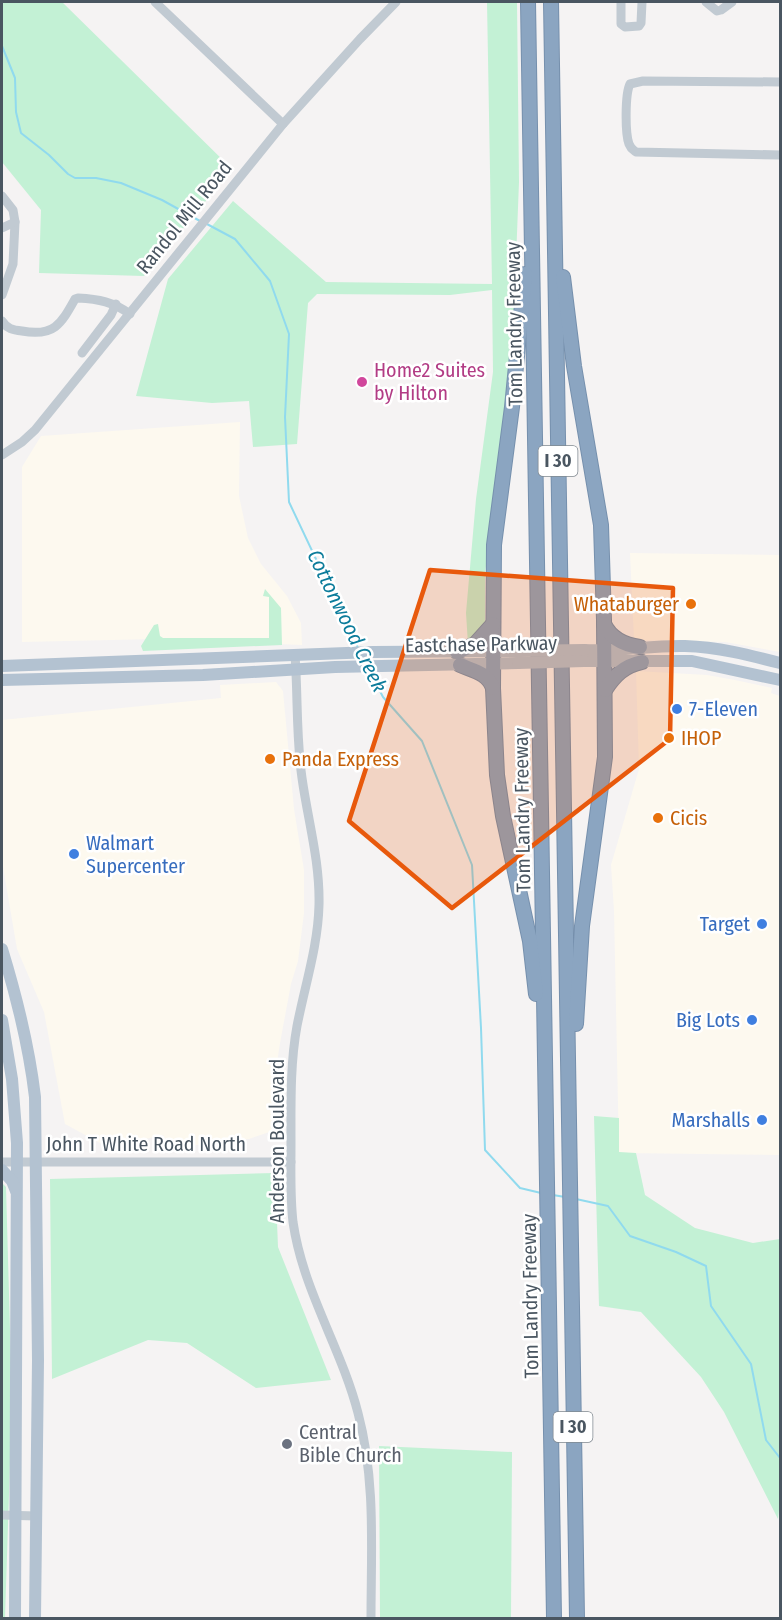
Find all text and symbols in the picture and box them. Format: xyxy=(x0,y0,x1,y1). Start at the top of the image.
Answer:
street label: Randol Mill Road xyxy=(131,156,237,278)
street label: Tom Landry Freeway xyxy=(501,241,527,407)
place label: Home2 Suites by Hilton xyxy=(374,358,485,405)
marker: Home2 Suites by Hilton xyxy=(355,375,369,389)
road number: I 30 xyxy=(538,446,578,476)
water label: Cottonwood Creek xyxy=(301,546,393,696)
place label: Whataburger xyxy=(574,592,679,616)
marker: Whataburger xyxy=(684,597,698,611)
street label: Eastchase Parkway xyxy=(405,631,557,657)
place label: 7-Eleven xyxy=(689,697,758,721)
marker: 7-Eleven xyxy=(670,702,684,716)
place label: IHOP xyxy=(681,726,721,750)
street label: Tom Landry Freeway xyxy=(509,727,535,893)
marker: IHOP xyxy=(662,731,676,745)
place label: Panda Express xyxy=(282,747,399,771)
marker: Panda Express xyxy=(263,752,277,766)
place label: Cicis xyxy=(670,806,707,830)
marker: Cicis xyxy=(651,811,665,825)
place label: Walmart Supercenter xyxy=(86,831,185,878)
marker: Walmart Supercenter xyxy=(67,847,81,861)
place label: Target xyxy=(700,912,750,936)
marker: Target xyxy=(755,917,769,931)
place label: Big Lots xyxy=(676,1008,740,1032)
marker: Big Lots xyxy=(745,1013,759,1027)
street label: Anderson Boulevard xyxy=(265,1058,289,1224)
place label: Marshalls xyxy=(672,1108,750,1132)
marker: Marshalls xyxy=(755,1113,769,1127)
street label: John T White Road North xyxy=(46,1132,246,1156)
street label: Tom Landry Freeway xyxy=(517,1213,543,1379)
road number: I 30 xyxy=(554,1412,592,1442)
place label: Central Bible Church xyxy=(299,1420,402,1467)
marker: Central Bible Church xyxy=(280,1437,294,1451)

